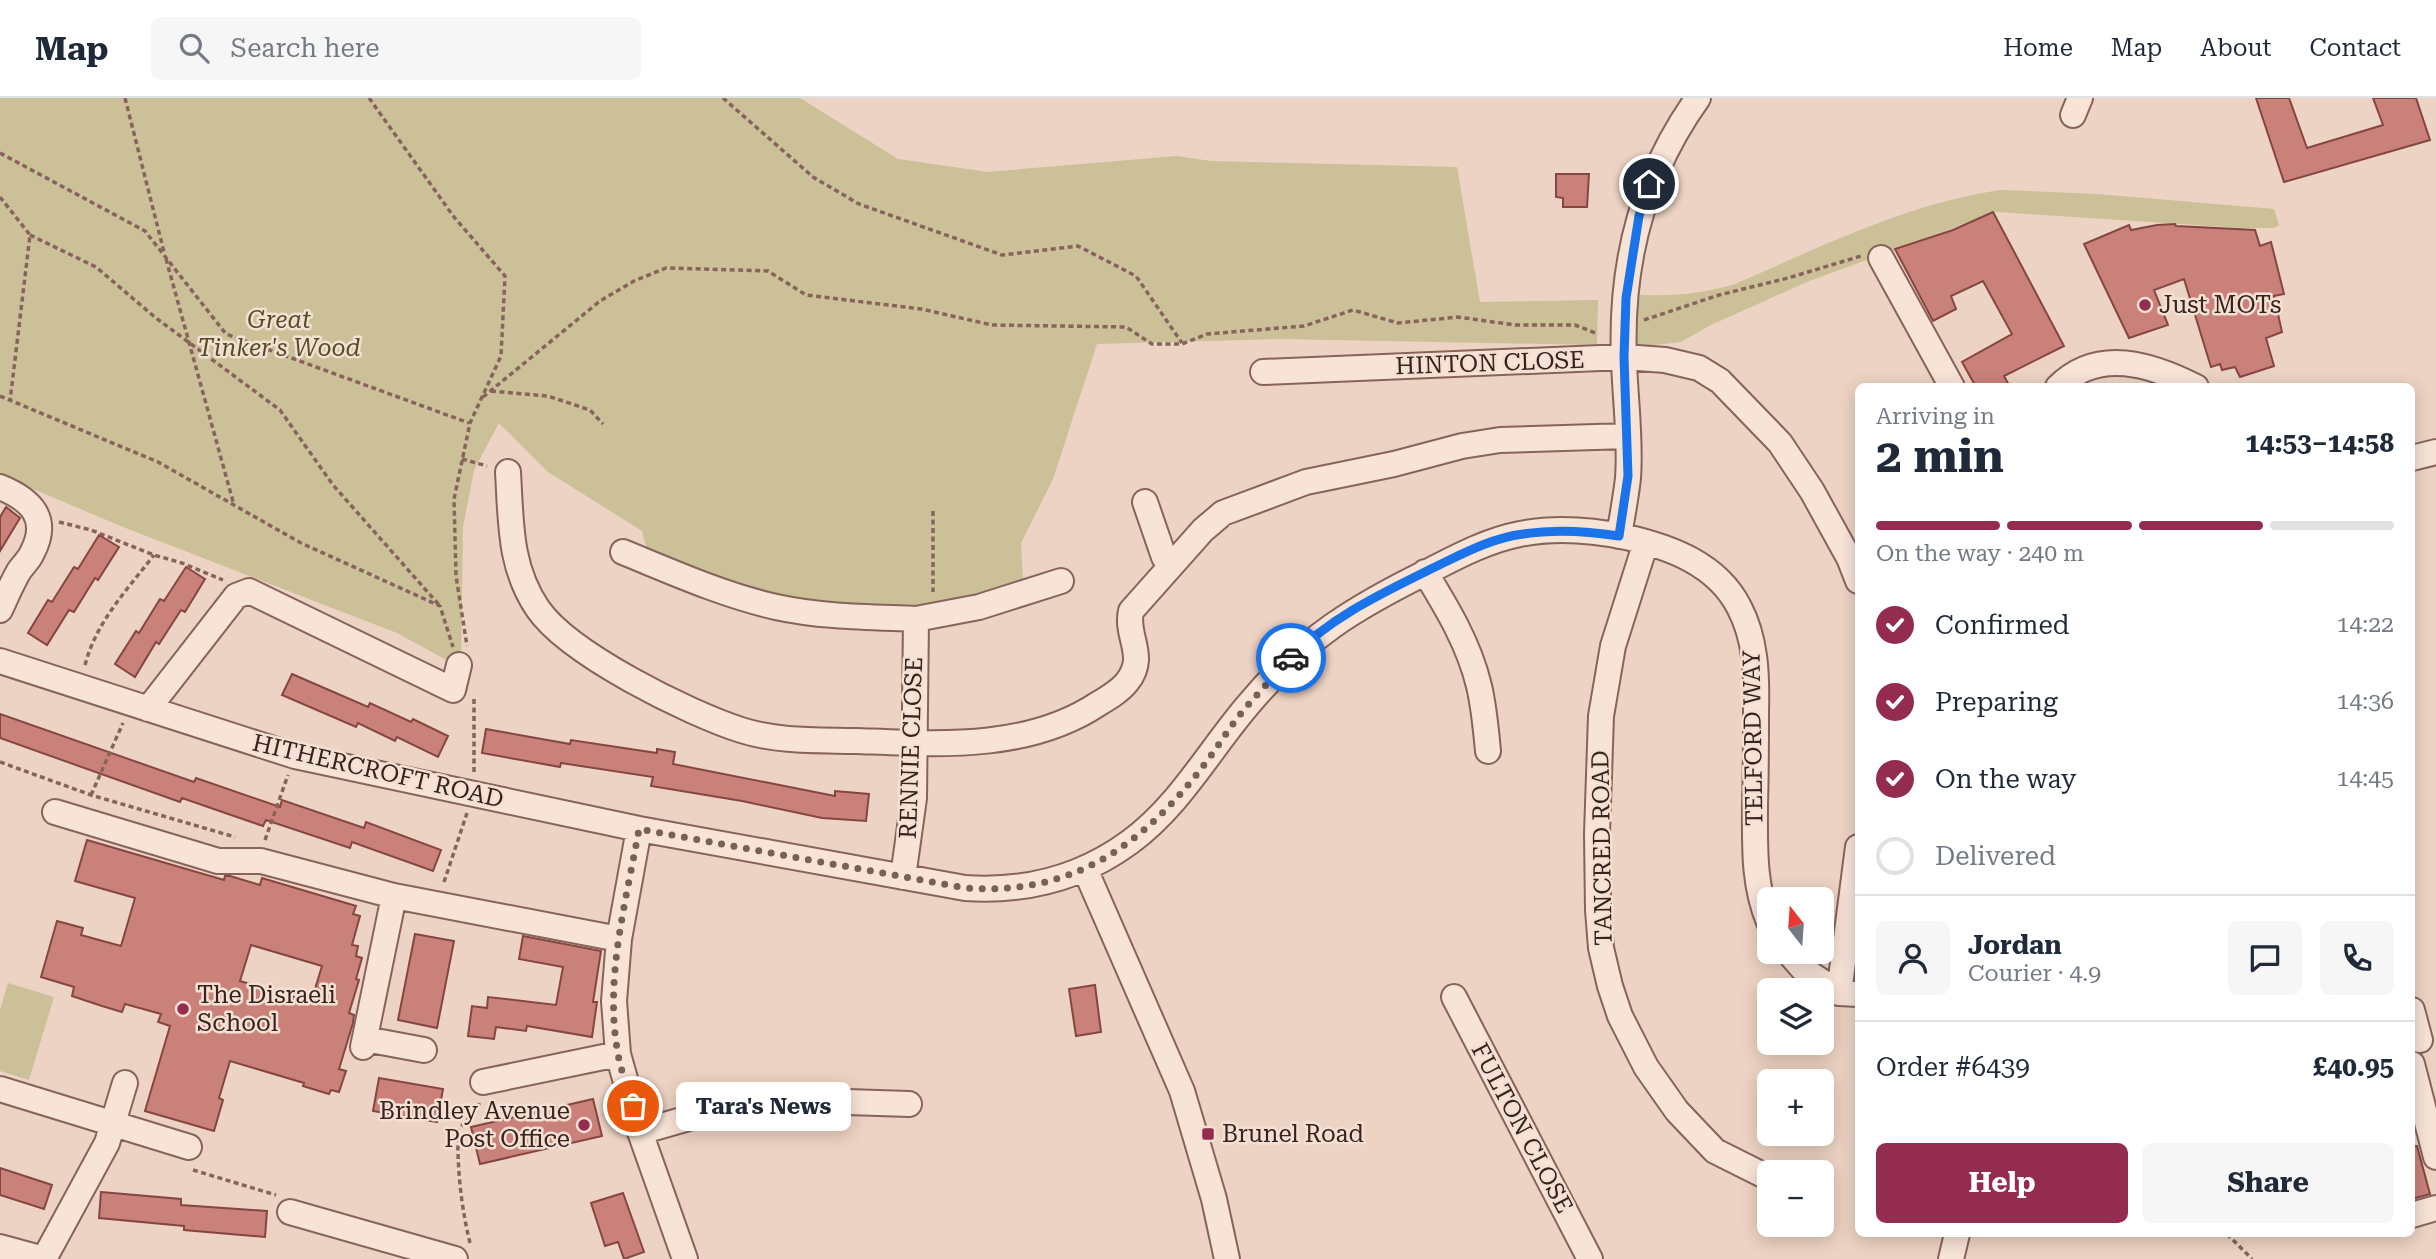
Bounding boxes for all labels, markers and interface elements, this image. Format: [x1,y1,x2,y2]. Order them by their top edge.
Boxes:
search box [151,17,641,80]
text: Map [35,29,109,68]
icon: search [175,29,213,67]
text: Search here [231,33,380,63]
text: Home [2003,34,2073,62]
text: Map [2111,34,2162,62]
text: About [2200,34,2271,62]
text: Contact [2309,34,2401,62]
pin [1619,154,1679,214]
icon: home [1630,165,1668,203]
place label: Just MOTs [2159,291,2281,319]
marker: Just MOTs [2137,297,2153,313]
park label: Great Tinker's Wood [198,306,360,362]
street label: HINTON CLOSE [1395,346,1585,380]
text: Arriving in [1876,403,1995,430]
text: 14:53–14:58 [2245,428,2394,458]
text: 2 min [1876,429,2004,483]
text: On the way · 240 m [1876,540,2084,567]
icon: check [1876,606,1914,644]
text: Confirmed [1935,610,2070,640]
text: 14:22 [2337,611,2394,638]
courier [1256,623,1326,693]
icon: car [1272,639,1310,677]
street label: TELFORD WAY [1737,649,1769,826]
street label: RENNIE CLOSE [894,656,928,840]
icon: check [1876,683,1914,721]
text: Preparing [1935,687,2058,717]
text: 14:36 [2337,688,2394,715]
street label: HITHERCROFT ROAD [250,728,506,814]
street label: TANCRED ROAD [1586,750,1618,946]
icon: check [1876,760,1914,798]
text: On the way [1935,764,2076,794]
text: 14:45 [2337,765,2394,792]
text: Delivered [1935,841,2056,871]
north arrow [1757,887,1834,964]
map controls [1757,887,1834,1237]
button: person [1876,921,1950,995]
button: chat [2228,921,2302,995]
button: phone [2320,921,2394,995]
text: Jordan [1968,930,2062,960]
text: Courier · 4.9 [1968,960,2101,987]
button: layers [1757,978,1834,1055]
place label: The Disraeli School [197,981,336,1037]
marker: The Disraeli School [175,1001,191,1017]
street label: FULTON CLOSE [1465,1038,1579,1218]
text: Order #6439 [1876,1052,2030,1082]
text: £40.95 [2313,1052,2394,1082]
button: + [1757,1069,1834,1146]
pin [603,1076,663,1136]
callout: Tara's News [675,1082,850,1130]
icon: bag [614,1087,652,1125]
text: Tara's News [696,1093,831,1120]
place label: Brindley Avenue Post Office [379,1097,570,1153]
marker: Brindley Avenue Post Office [576,1117,592,1133]
place label: Brunel Road [1222,1120,1364,1148]
marker: Brunel Road [1200,1126,1216,1142]
button: Help [1876,1143,2128,1223]
button: Share [2142,1143,2394,1223]
button: − [1757,1160,1834,1237]

